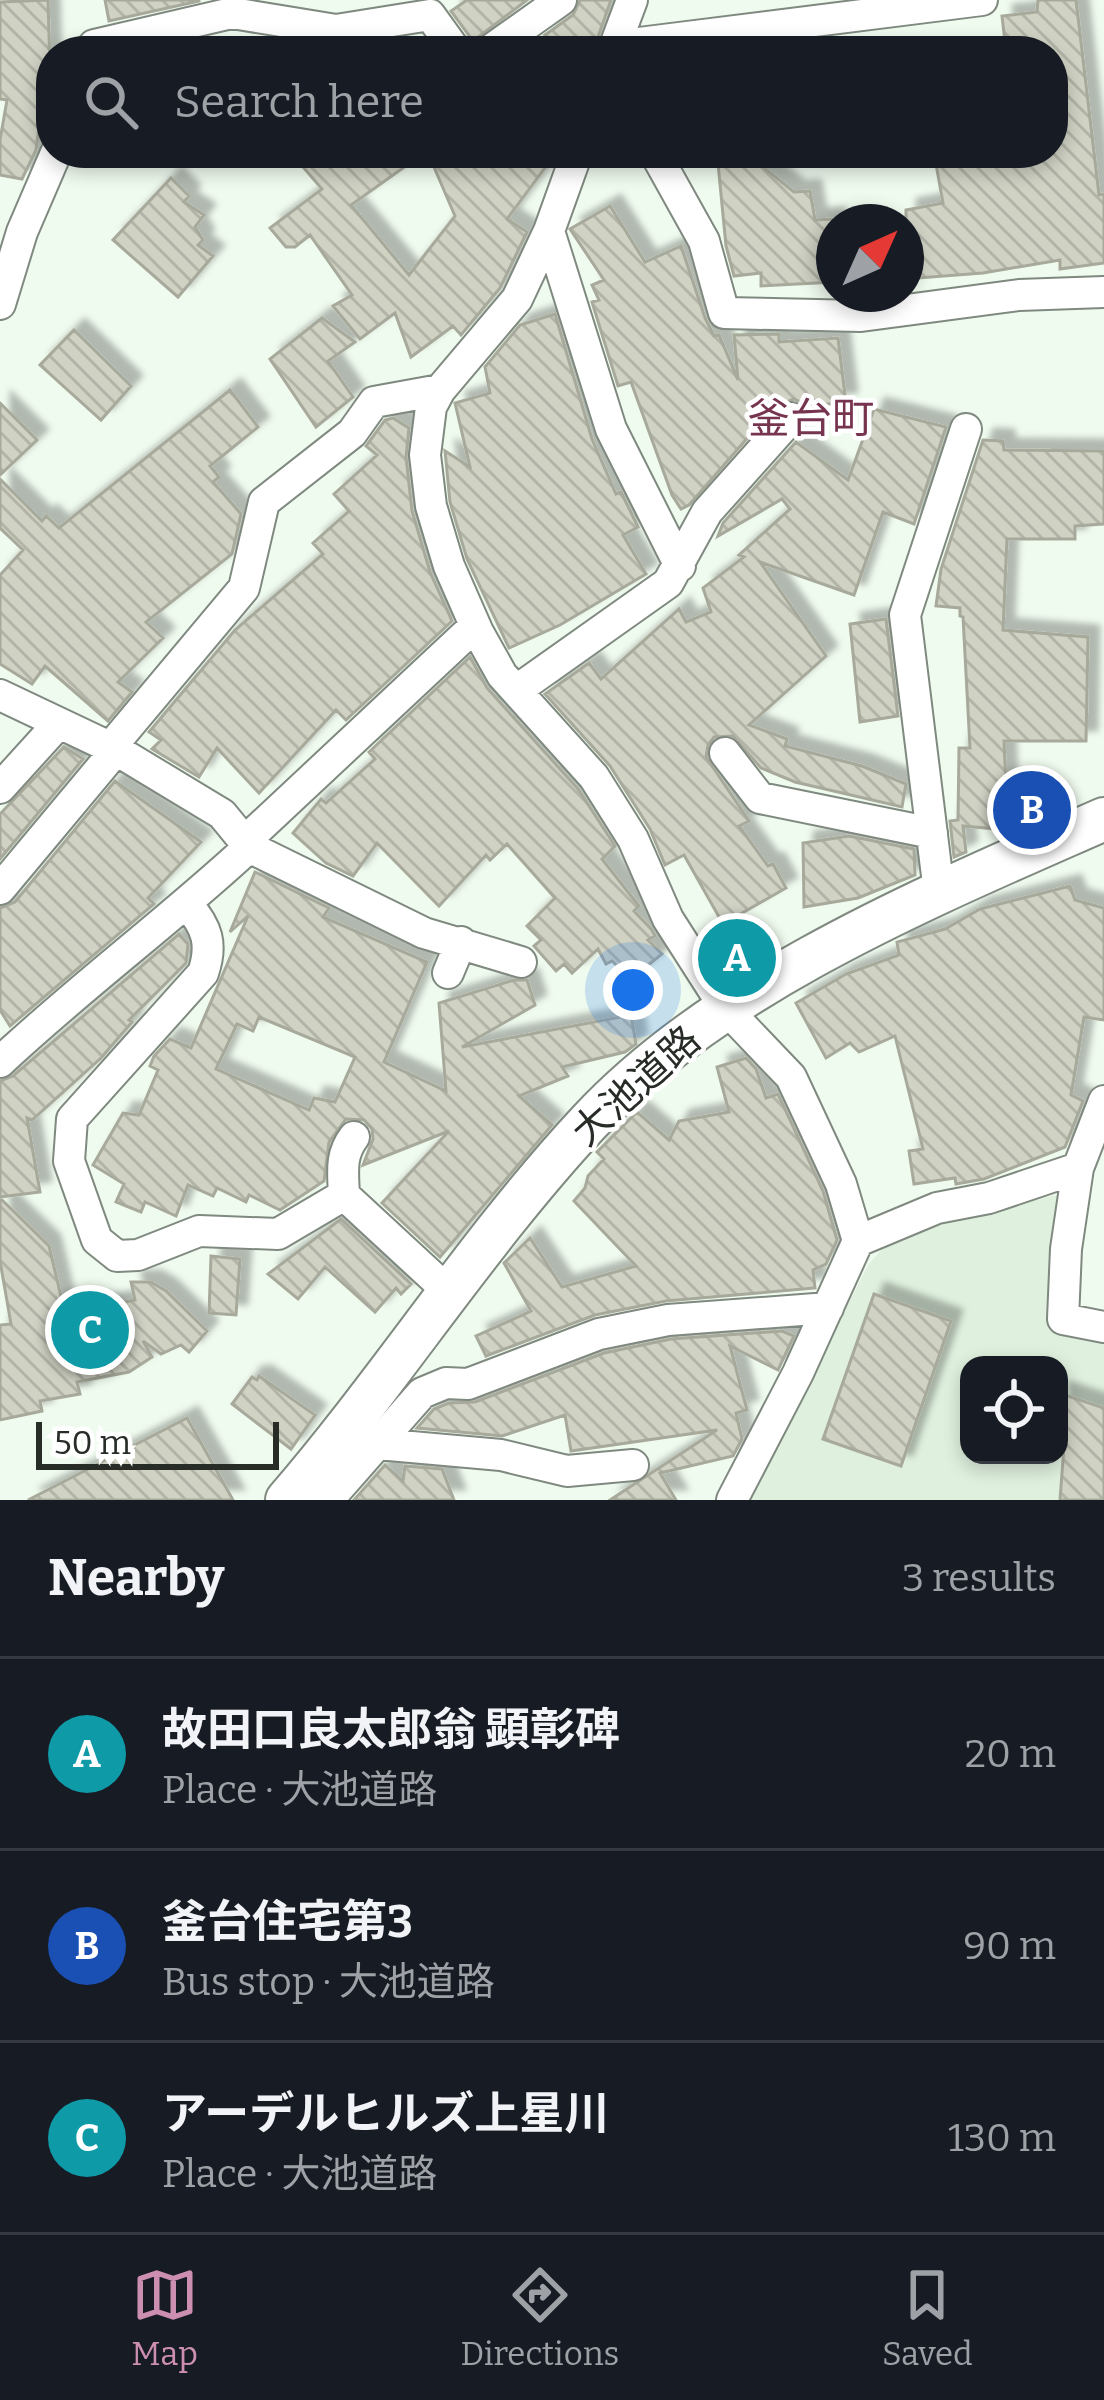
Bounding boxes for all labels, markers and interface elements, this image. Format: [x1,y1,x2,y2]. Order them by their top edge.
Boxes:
search box [36,36,1068,168]
icon: search [78,69,144,135]
text: Search here [174,75,424,129]
north arrow [816,204,924,312]
district label: 釜台町 [748,394,874,444]
pin: B [993,765,1071,855]
pin: A [698,913,776,1003]
your location [603,960,663,1020]
street label: 大池道路 [563,1017,709,1155]
pin: C [51,1285,129,1375]
map controls [960,1356,1068,1464]
button: locate [960,1356,1068,1464]
scale bar [36,1416,279,1469]
text: 50 m [54,1423,131,1463]
text: Nearby [48,1547,224,1609]
text: 3 results [902,1555,1056,1601]
text: 故田口良太郎翁 顕彰碑 [162,1703,620,1757]
text: A [73,1731,101,1777]
text: 20 m [965,1731,1056,1777]
text: Place · 大池道路 [162,1767,437,1813]
text: 釜台住宅第3 [162,1895,413,1949]
text: B [74,1923,100,1969]
text: 90 m [963,1923,1056,1969]
text: Bus stop · 大池道路 [162,1959,495,2005]
text: アーデルヒルズ上星川 [162,2087,609,2141]
text: C [75,2115,99,2161]
text: 130 m [948,2115,1056,2161]
text: Place · 大池道路 [162,2151,437,2197]
tab: Map [131,2262,198,2374]
tab: Directions [461,2262,619,2374]
tab: Saved [882,2262,973,2374]

